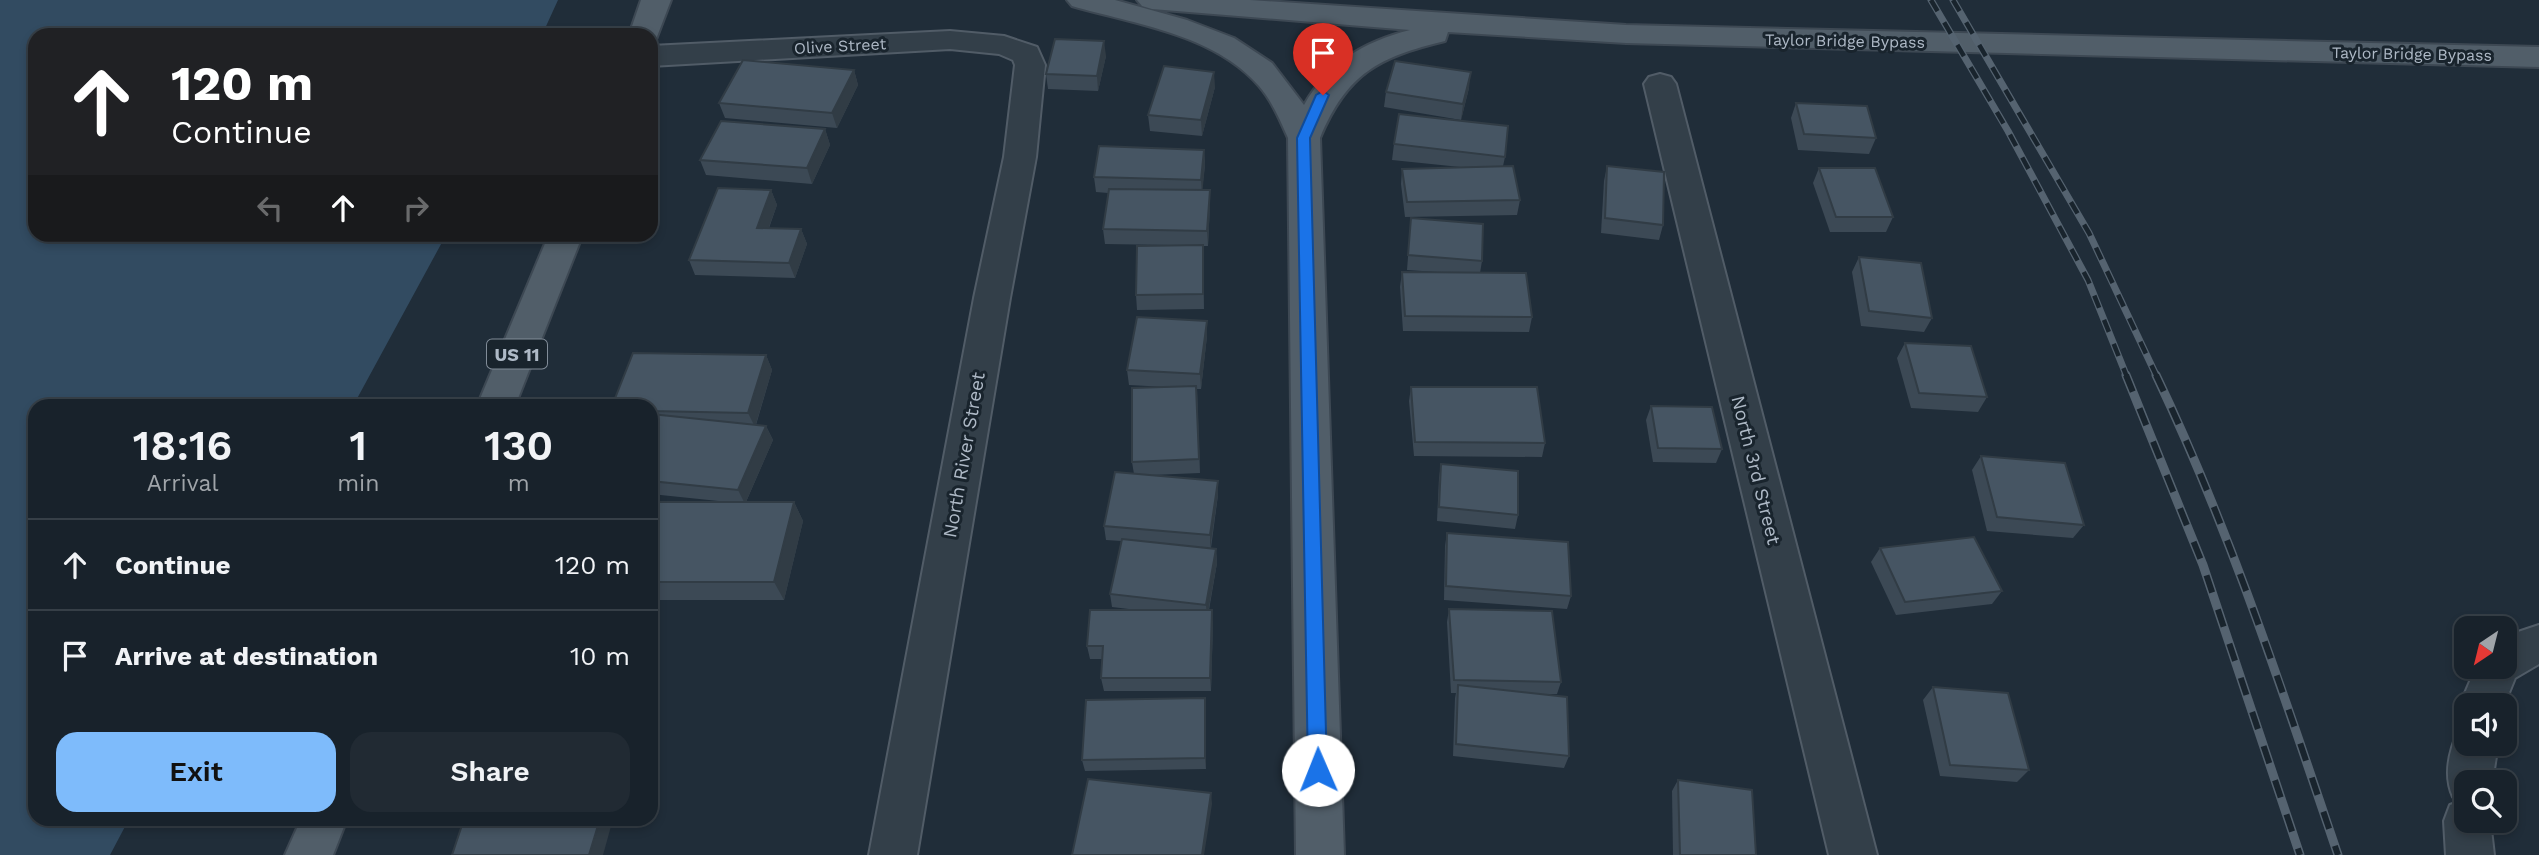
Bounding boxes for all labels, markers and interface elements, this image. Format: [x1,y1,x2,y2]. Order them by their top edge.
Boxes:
pin [1293,23,1353,95]
street label: Taylor Bridge Bypass [1765,30,1925,52]
street label: Olive Street [793,34,887,58]
icon: arrive [1304,34,1342,72]
street label: Taylor Bridge Bypass [2332,43,2492,65]
text: 120 m [171,54,313,112]
icon: ahead [56,56,147,147]
text: Continue [171,113,312,151]
icon: left [251,189,289,227]
icon: ahead [324,189,362,227]
icon: right [397,189,435,227]
road number: US 11 [487,340,547,368]
street label: North River Street [938,370,990,540]
street label: North 3rd Street [1726,393,1786,547]
text: 18:16 [133,421,232,470]
text: 1 [350,421,367,470]
text: 130 [484,421,553,470]
text: Arrival [147,470,218,497]
text: min [337,470,379,497]
text: m [508,470,530,497]
icon: ahead [56,546,94,584]
text: Continue [115,550,231,580]
text: 120 m [555,550,630,580]
north arrow [2454,616,2516,679]
map controls [2454,616,2517,833]
icon: arrive [56,637,94,675]
text: Arrive at destination [115,641,378,671]
text: 10 m [570,641,630,671]
button: sound [2454,693,2517,756]
button: Exit [56,732,336,812]
button: Share [350,732,630,812]
position arrow [1281,733,1355,807]
button: search [2454,770,2517,833]

